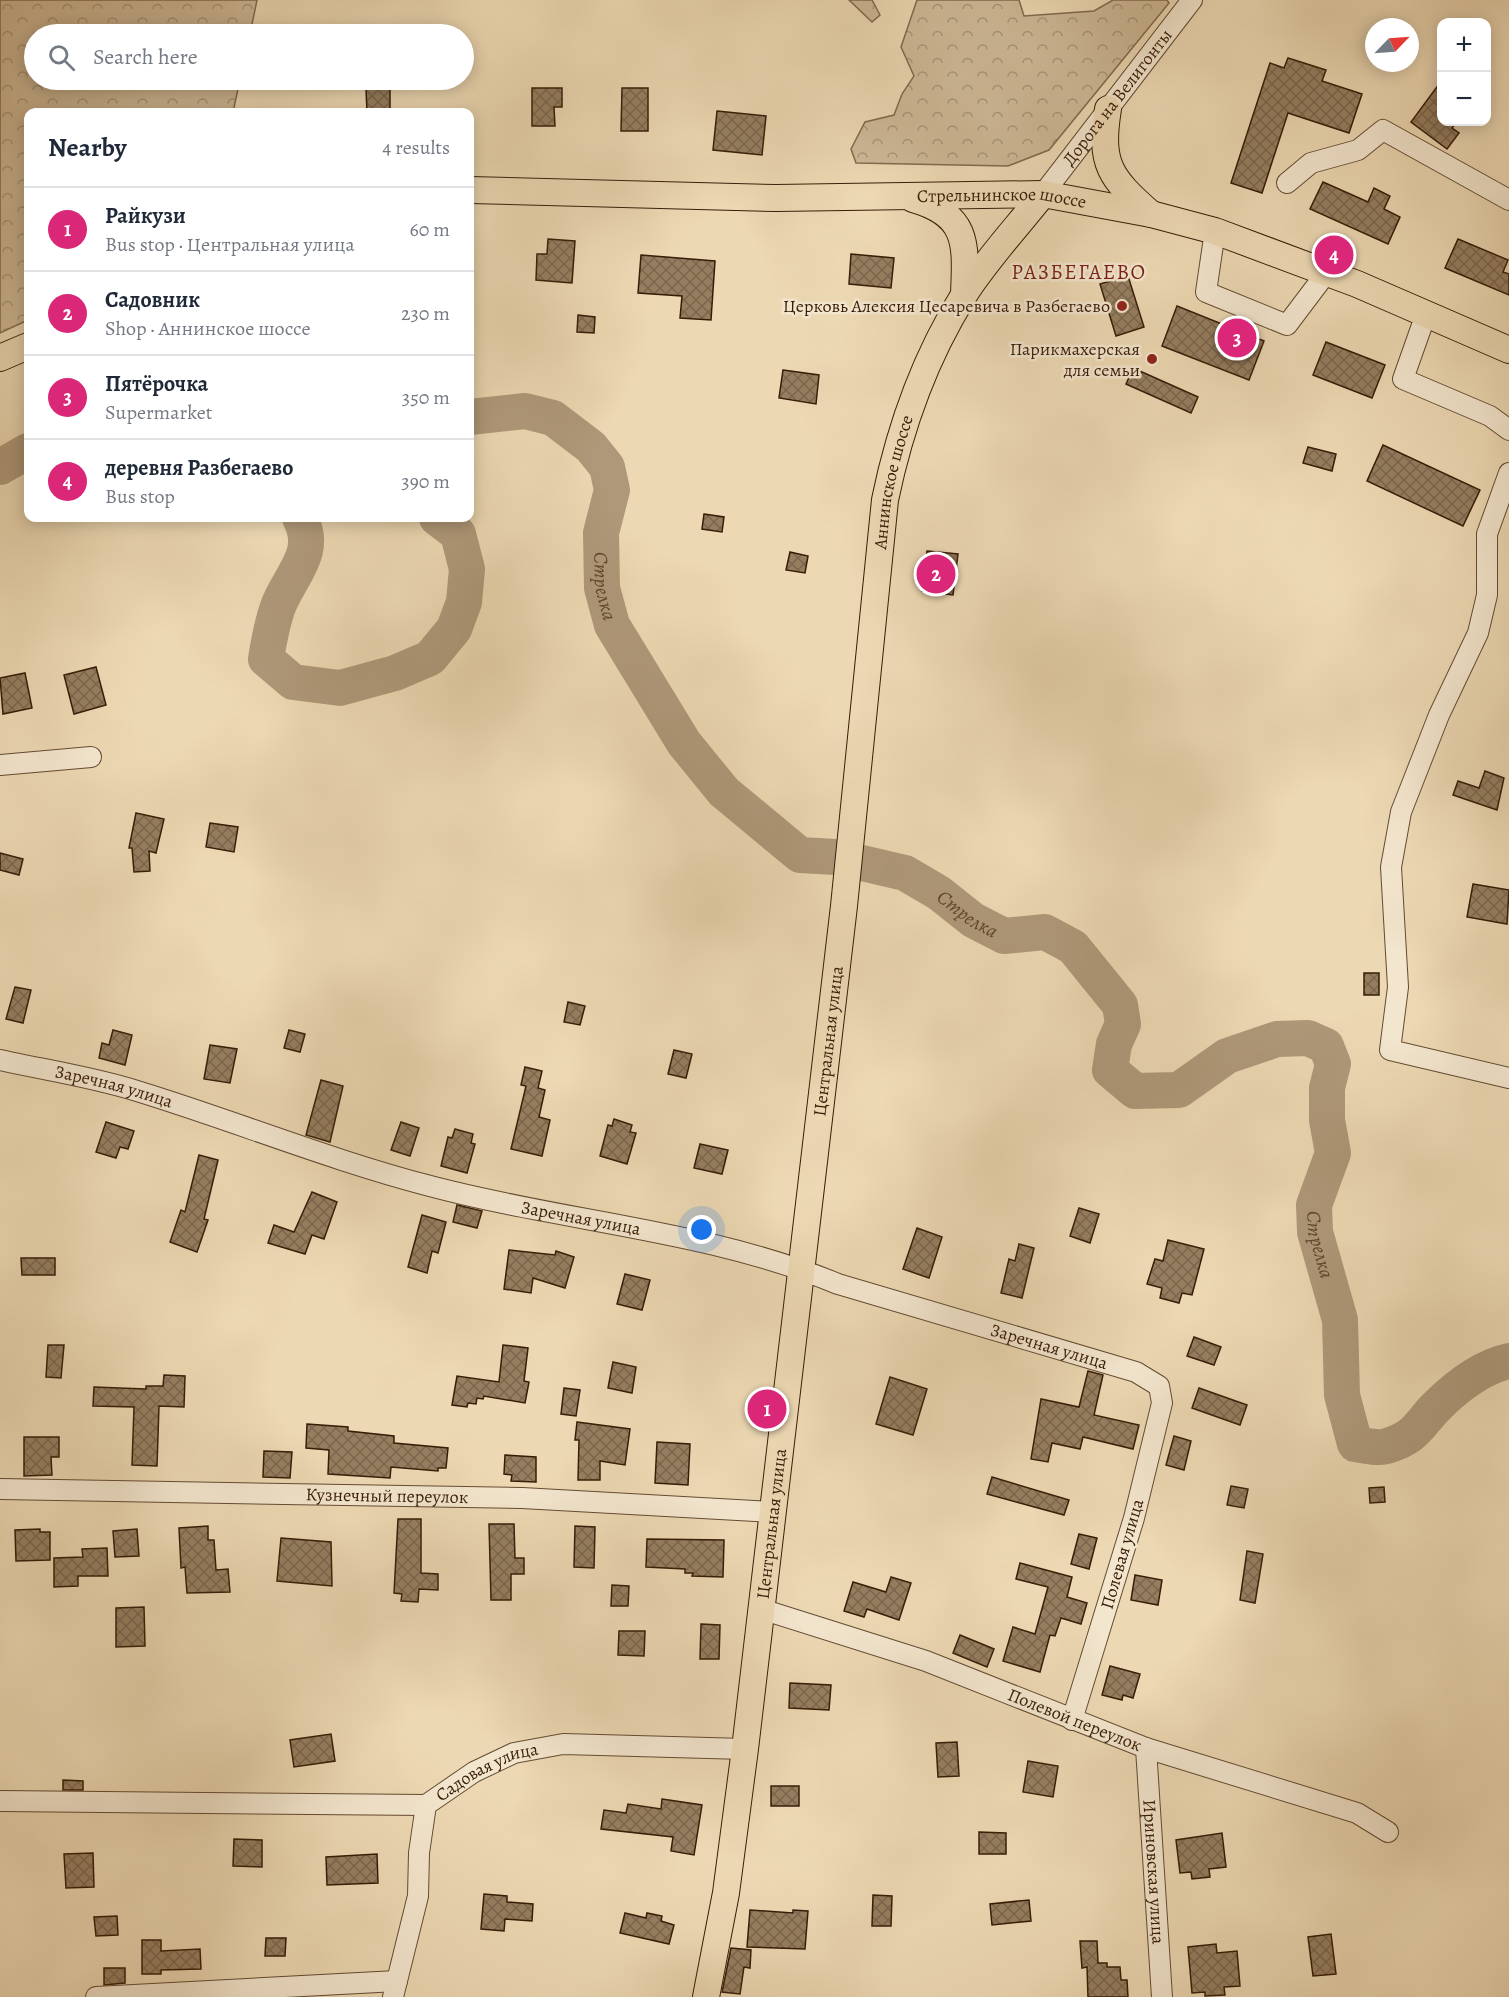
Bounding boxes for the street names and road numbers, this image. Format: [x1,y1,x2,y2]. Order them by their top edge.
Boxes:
street label: Дорога на Велигонты [1057,24,1178,171]
street label: Стрельнинское шоссе [917,182,1088,214]
street label: Аннинское шоссе [868,412,919,551]
street label: Центральная улица [807,964,849,1118]
street label: Заречная улица [53,1059,177,1114]
street label: Заречная улица [519,1195,644,1241]
street label: Заречная улица [988,1318,1111,1375]
street label: Центральная улица [751,1447,792,1600]
street label: Кузнечный переулок [305,1482,468,1509]
street label: Полевая улица [1095,1495,1149,1612]
street label: Полевой переулок [1004,1683,1145,1757]
street label: Садовая улица [431,1737,541,1807]
street label: Ириновская улица [1137,1799,1171,1946]

